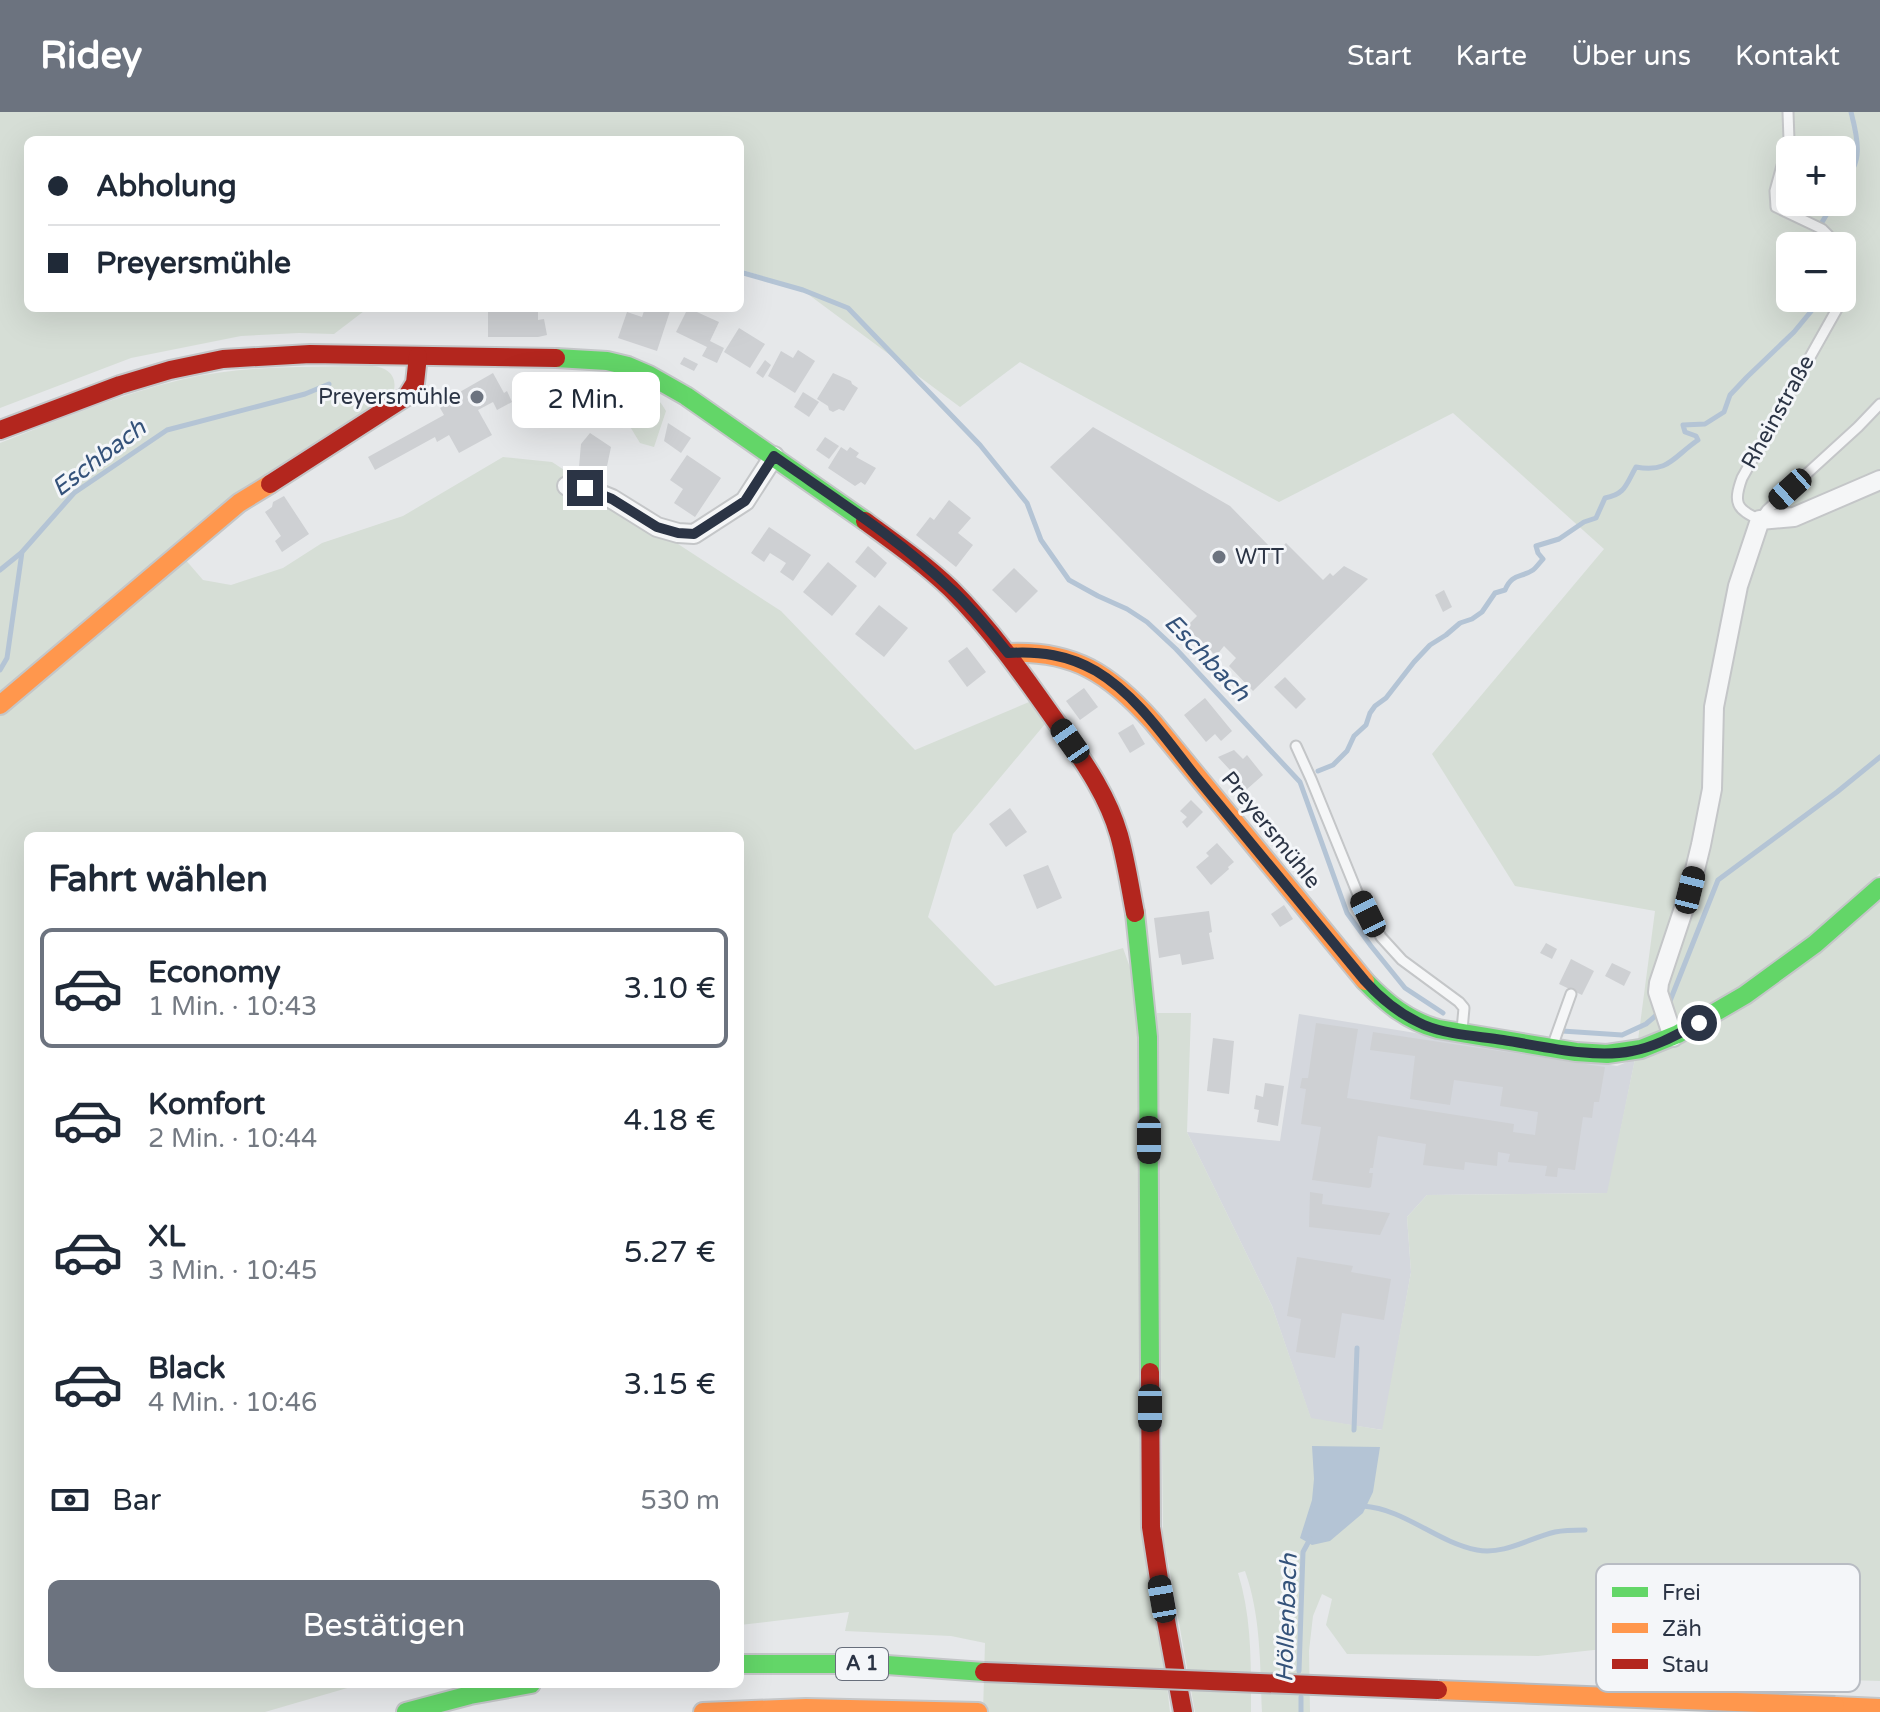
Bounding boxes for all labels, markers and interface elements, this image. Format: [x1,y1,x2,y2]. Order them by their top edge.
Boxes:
text: Ridey [40,33,142,79]
text: Start [1347,39,1412,73]
text: Karte [1456,39,1527,73]
text: Über uns [1571,39,1691,73]
text: Kontakt [1735,39,1840,73]
map controls [1776,136,1856,312]
button: + [1776,136,1856,216]
text: Abholung [96,168,237,205]
button: − [1776,232,1856,312]
text: Preyersmühle [96,245,291,282]
street label: Rheinstraße [1736,351,1820,473]
callout: 2 Min. [511,372,659,428]
place label: Preyersmühle [318,384,461,410]
text: 2 Min. [547,384,625,415]
marker: Preyersmühle [468,388,486,406]
water label: Eschbach [46,412,153,503]
car [1764,464,1816,514]
route end [567,470,603,506]
place label: WTT [1235,544,1285,570]
marker: WTT [1210,548,1228,566]
water label: Eschbach [1158,608,1257,709]
car [1046,714,1094,768]
street label: Preyersmühle [1216,766,1326,894]
text: Fahrt wählen [48,858,268,901]
car [1673,864,1707,916]
car [1347,887,1389,941]
icon: car [52,952,124,1024]
text: Economy [148,954,281,991]
text: 3.10 € [623,970,716,1007]
text: 1 Min. · 10:43 [148,991,317,1022]
route start [1681,1005,1717,1041]
icon: car [52,1084,124,1156]
text: Komfort [148,1086,265,1123]
text: 4.18 € [623,1102,716,1139]
car [1137,1116,1161,1164]
text: 2 Min. · 10:44 [148,1123,317,1154]
icon: car [52,1216,124,1288]
text: XL [148,1218,185,1255]
text: 5.27 € [624,1234,716,1271]
text: 3 Min. · 10:45 [148,1255,317,1286]
icon: car [52,1348,124,1420]
text: Black [148,1350,225,1387]
text: 3.15 € [623,1366,716,1403]
car [1138,1384,1162,1432]
text: 4 Min. · 10:46 [148,1387,317,1418]
icon: cash [48,1478,92,1522]
text: Bar [112,1482,161,1519]
text: 530 m [640,1485,720,1516]
water label: Höllenbach [1270,1552,1304,1683]
legend [1596,1564,1860,1692]
car [1146,1573,1178,1625]
button: Bestätigen [48,1580,720,1672]
text: Frei [1662,1580,1701,1606]
text: Zäh [1662,1616,1702,1642]
road number: A 1 [836,1648,888,1680]
text: Stau [1662,1652,1709,1678]

